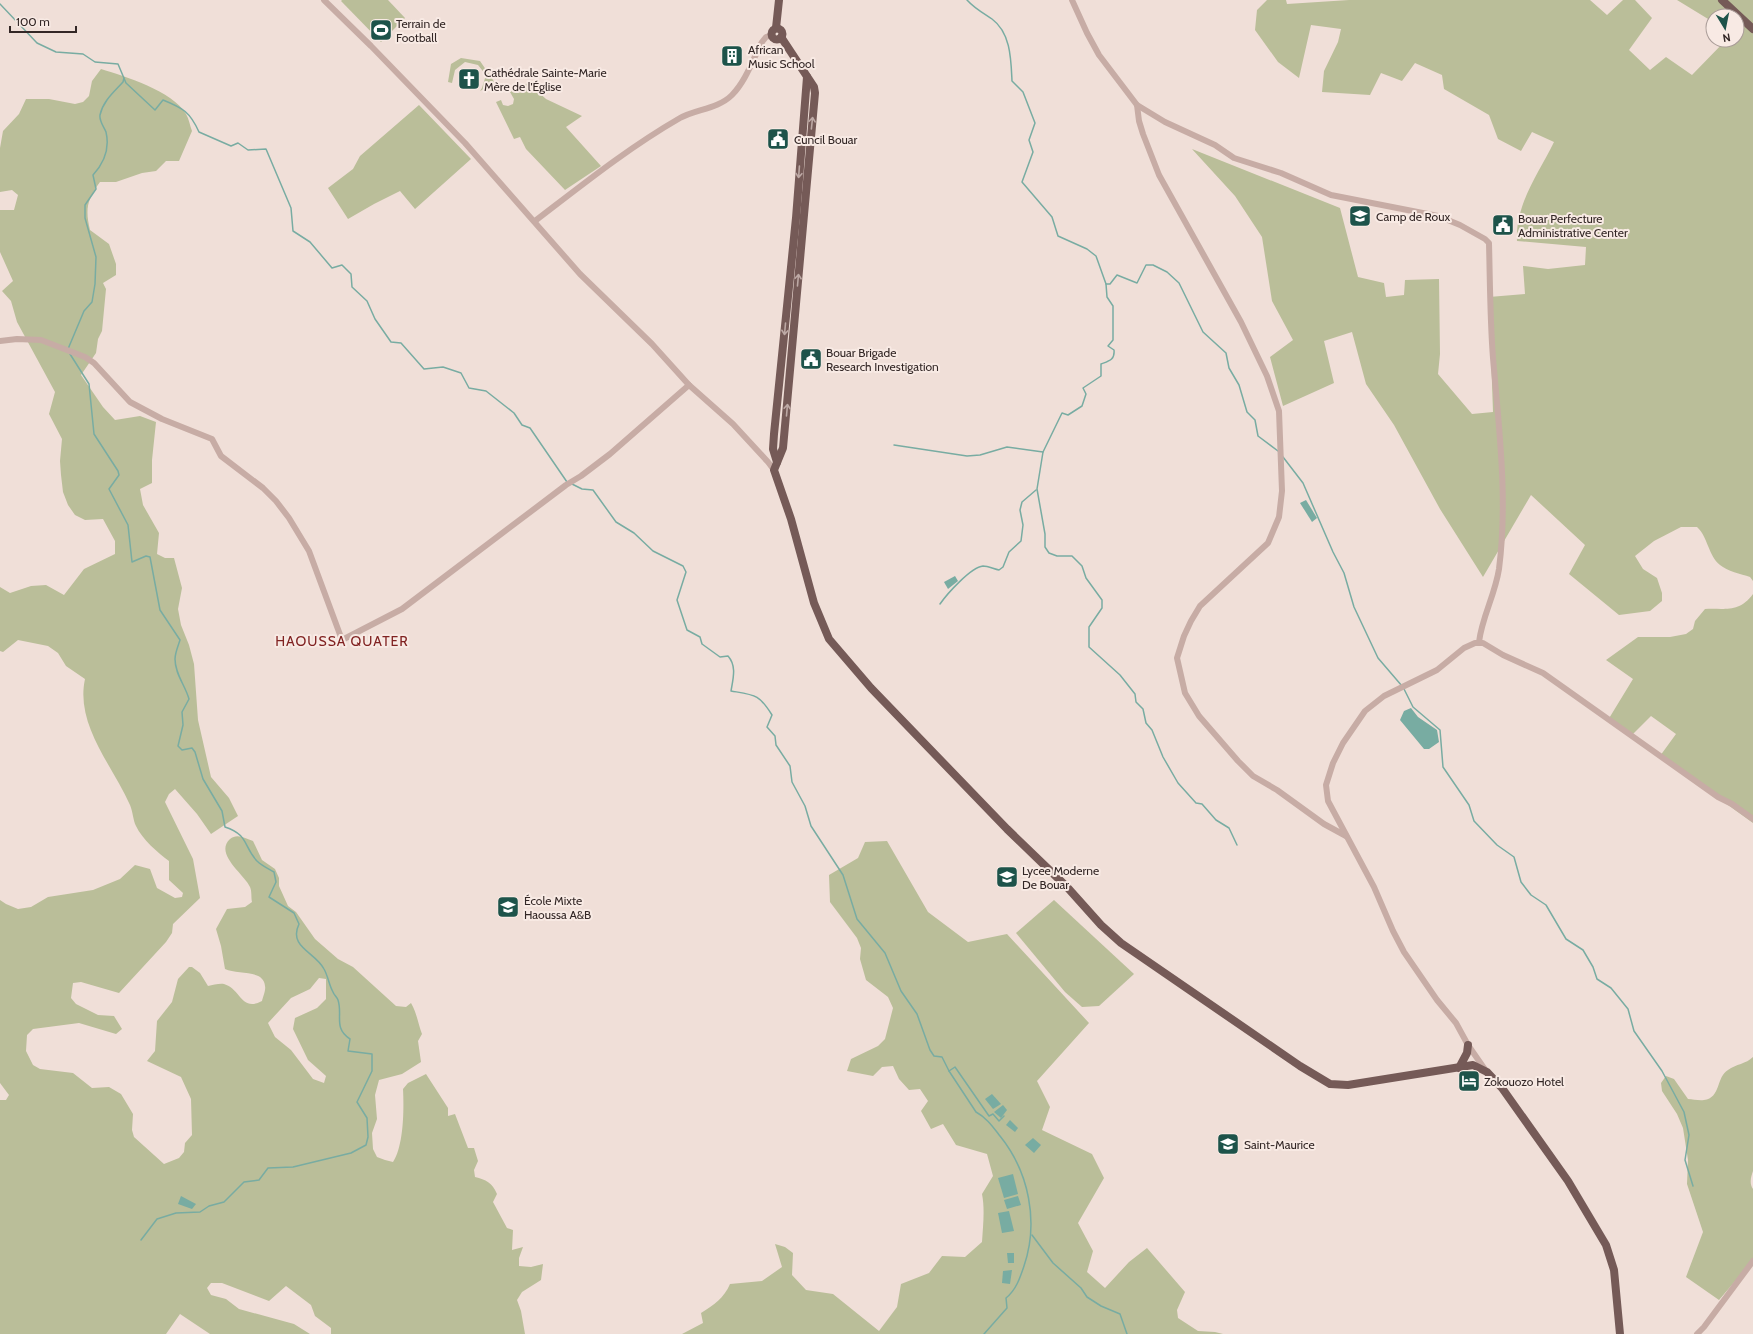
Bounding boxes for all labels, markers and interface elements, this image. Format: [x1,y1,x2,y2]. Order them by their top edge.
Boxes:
scale bar [10,8,76,34]
north arrow [1705,8,1745,48]
text: 100 m [16,14,50,29]
place label: Terrain de Football [396,16,446,45]
sports icon: Terrain de Football [368,17,394,43]
text: N [1722,30,1732,45]
place label: African Music School [748,42,815,71]
building icon: African Music School [719,43,745,69]
place label: Cathédrale Sainte-Marie Mère de l'Église [484,65,607,94]
church icon: Cathédrale Sainte-Marie Mère de l'Église [456,66,482,92]
one-way arrow [809,117,816,130]
public building icon: Cuncil Bouar [765,126,791,152]
place label: Cuncil Bouar [794,132,858,147]
one-way arrow [796,165,803,178]
school or university icon: Camp de Roux [1347,203,1373,229]
place label: Camp de Roux [1376,209,1450,224]
place label: Bouar Perfecture Administrative Center [1518,211,1628,240]
public building icon: Bouar Perfecture Administrative Center [1490,212,1516,238]
one-way arrow [795,274,802,287]
one-way arrow [781,322,788,335]
place label: Bouar Brigade Research Investigation [826,345,939,374]
public building icon: Bouar Brigade Research Investigation [798,346,824,372]
one-way arrow [783,404,791,417]
district label: HAOUSSA QUATER [275,632,409,650]
place label: Lycee Moderne De Bouar [1022,863,1099,892]
school or university icon: Lycee Moderne De Bouar [994,864,1020,890]
place label: École Mixte Haoussa A&B [524,893,591,922]
school or university icon: École Mixte Haoussa A&B [495,894,521,920]
hotel icon: Zokouozo Hotel [1456,1068,1482,1094]
place label: Zokouozo Hotel [1484,1074,1564,1089]
school or university icon: Saint-Maurice [1215,1131,1241,1157]
place label: Saint-Maurice [1244,1137,1315,1152]

